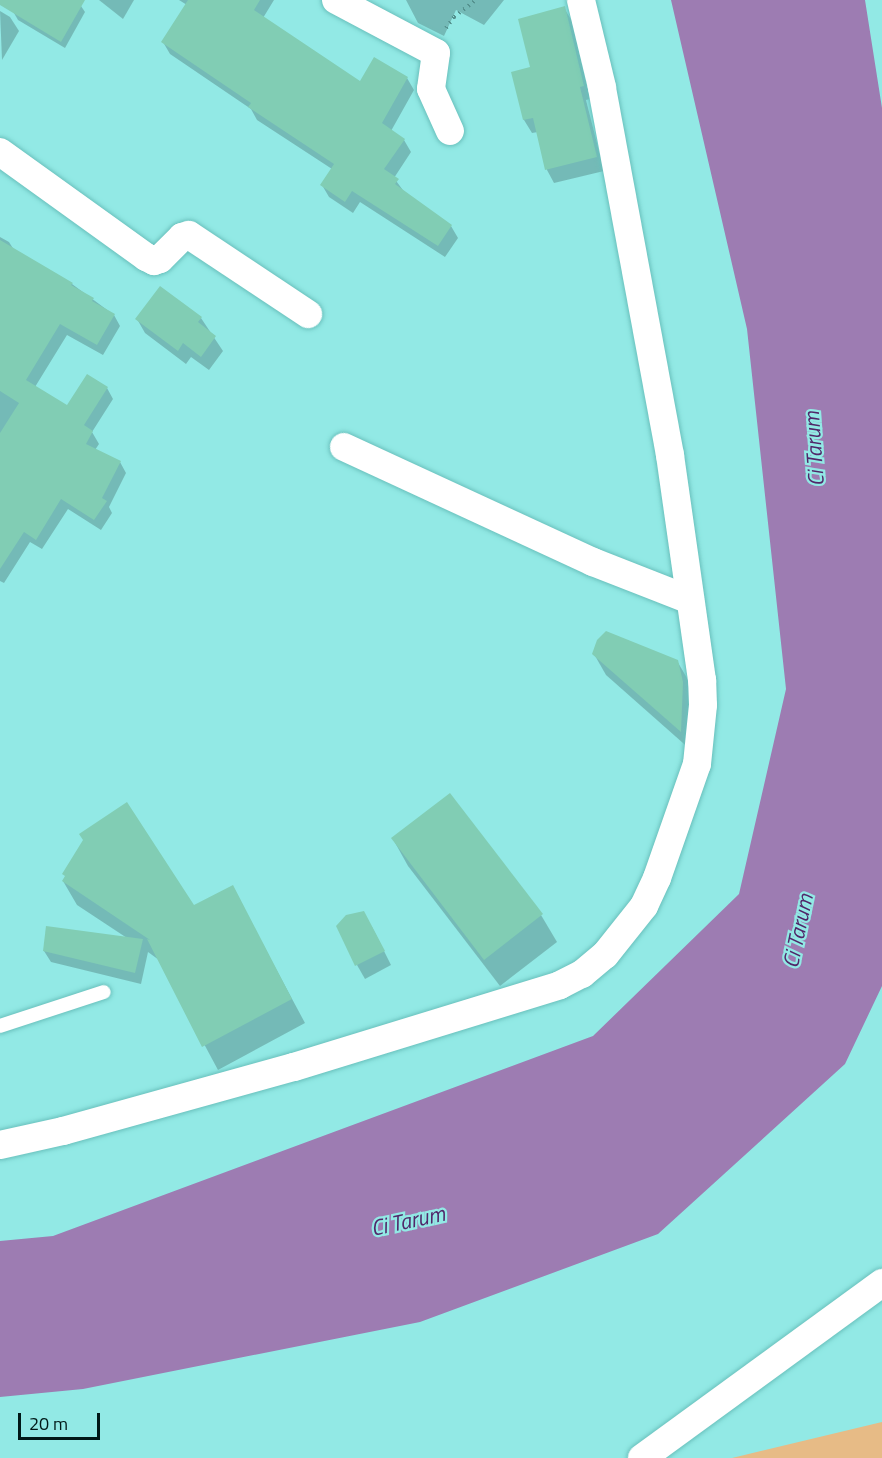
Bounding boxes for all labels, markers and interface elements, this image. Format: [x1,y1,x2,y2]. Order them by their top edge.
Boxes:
water label: Ci Tarum [798,411,830,487]
water label: Ci Tarum [777,892,819,970]
water label: Ci Tarum [369,1200,447,1242]
scale bar [21,1401,104,1439]
text: 20 m [29,1410,68,1437]

